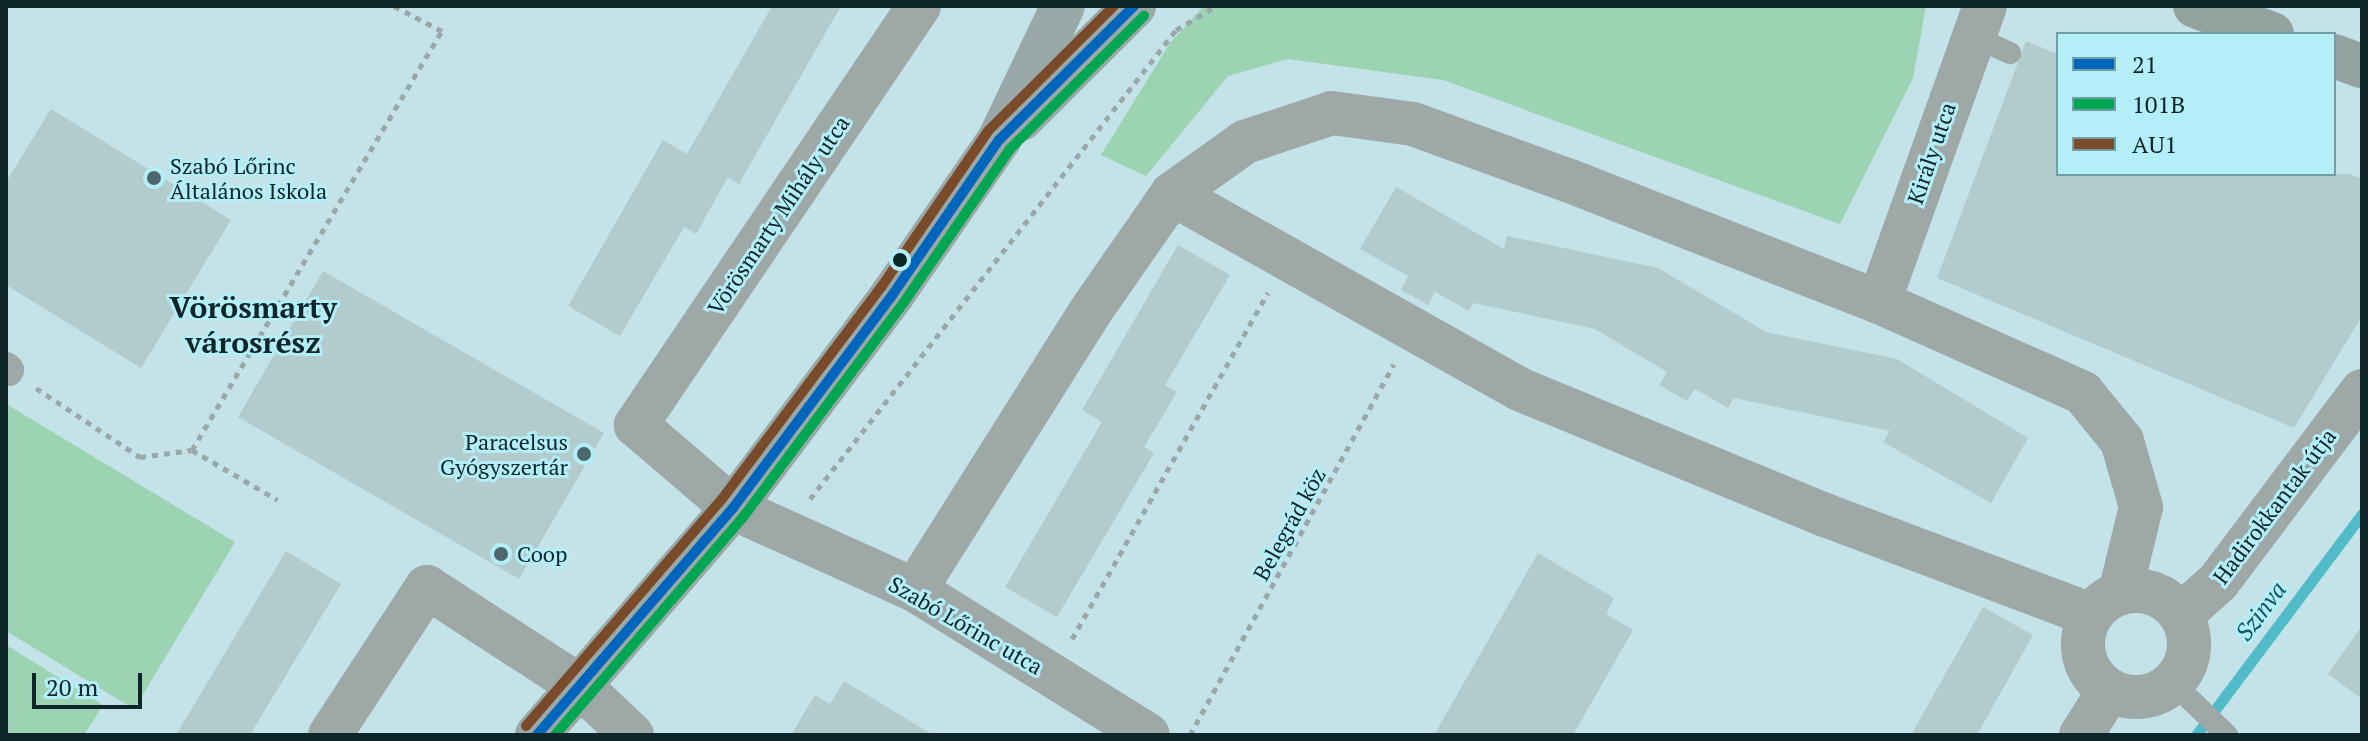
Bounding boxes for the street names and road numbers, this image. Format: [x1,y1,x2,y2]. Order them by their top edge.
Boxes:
street label: Király utca [1901,99,1961,207]
street label: Vörösmarty Mihály utca [702,111,854,319]
street label: Hadirokkantak útja [2207,423,2341,589]
street label: Belegrád köz [1247,463,1331,585]
street label: Szabó Lőrinc utca [884,570,1048,680]

